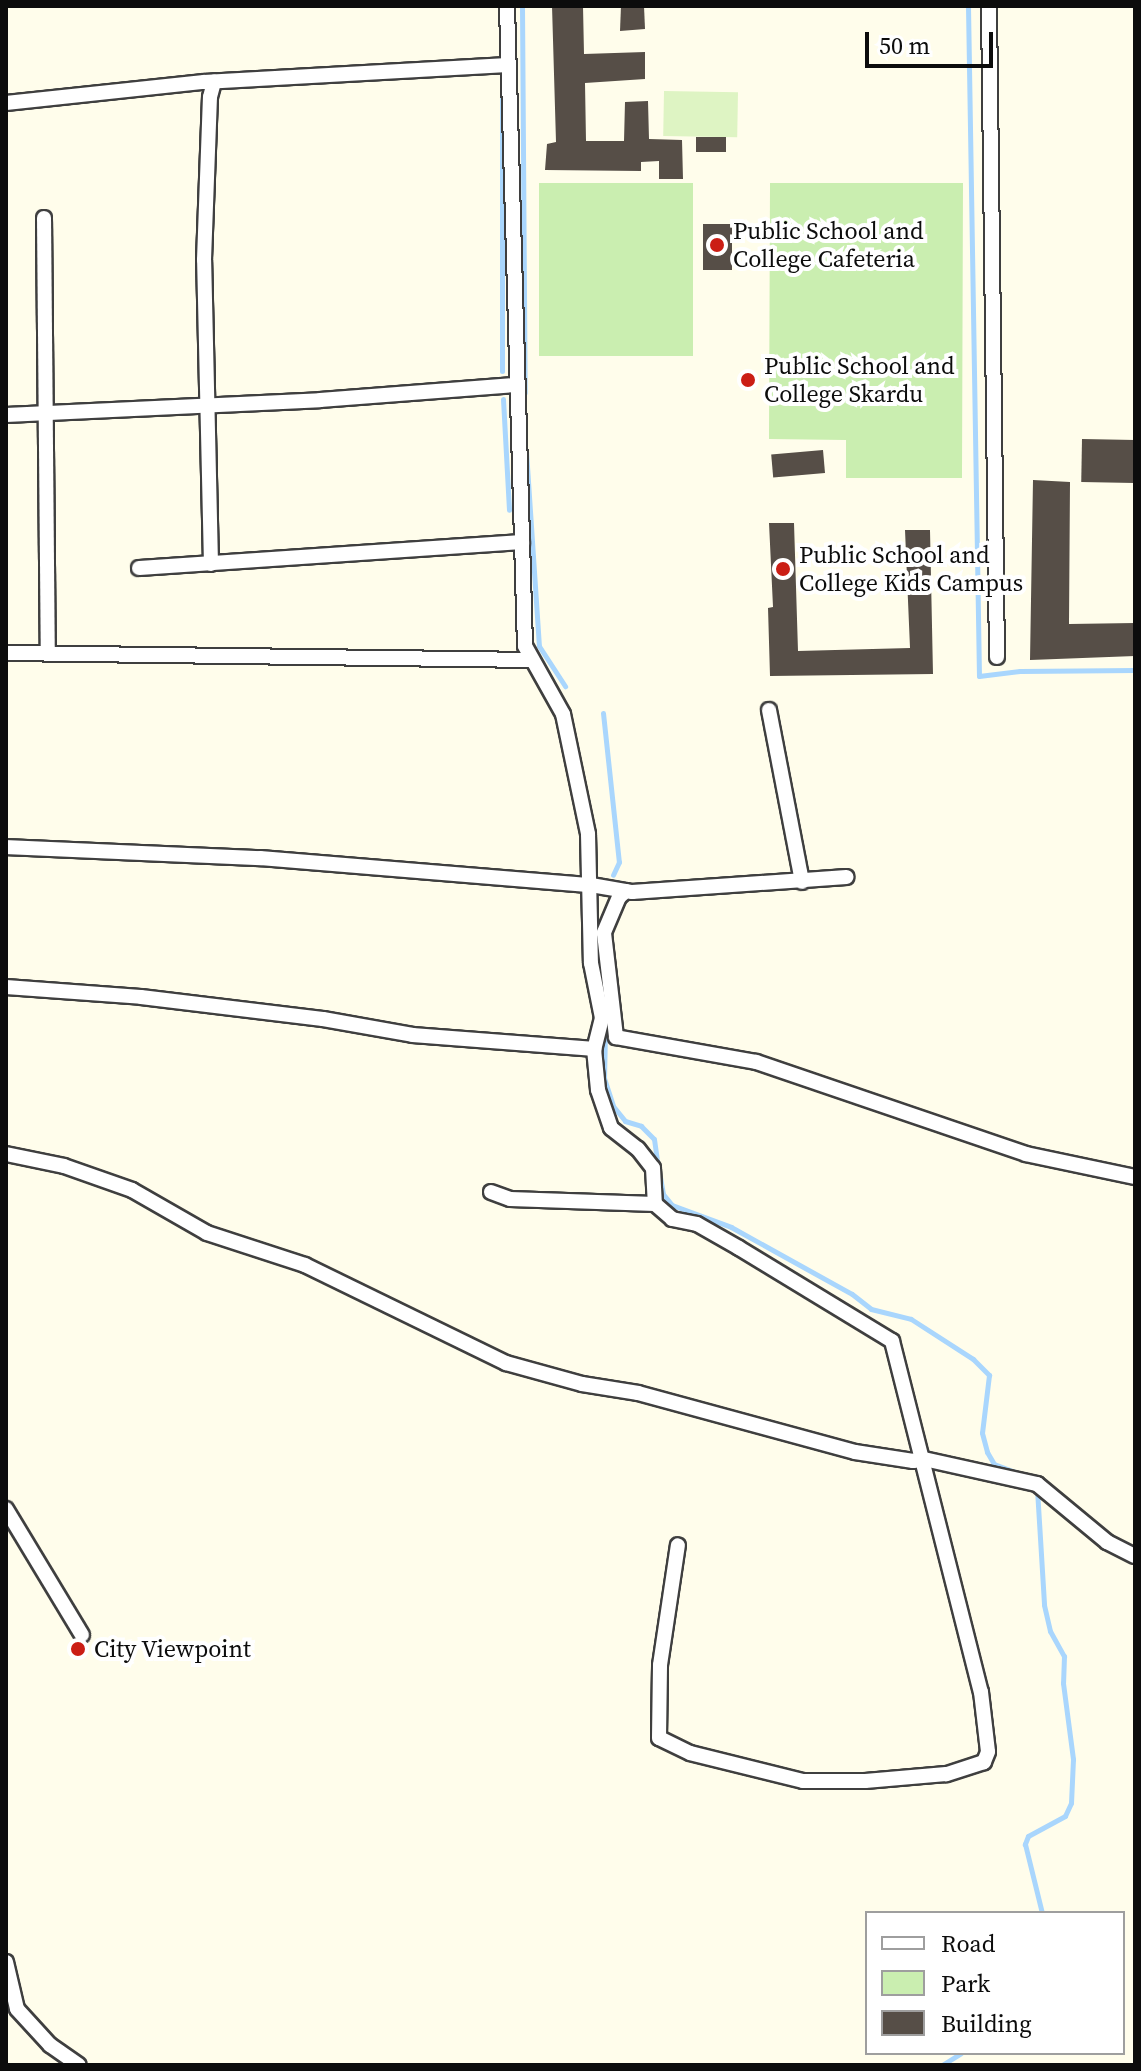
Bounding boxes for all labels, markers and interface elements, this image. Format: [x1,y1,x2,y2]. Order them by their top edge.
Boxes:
scale bar [869,16,997,66]
text: 50 m [879,29,930,62]
place label: Public School and College Cafeteria [733,217,924,273]
marker: Public School and College Cafeteria [708,236,726,254]
place label: Public School and College Skardu [764,352,955,408]
marker: Public School and College Skardu [739,371,757,389]
place label: Public School and College Kids Campus [799,541,1023,597]
marker: Public School and College Kids Campus [774,560,792,578]
place label: City Viewpoint [94,1635,251,1663]
marker: City Viewpoint [69,1640,87,1658]
legend [865,1911,1125,2055]
text: Road [941,1927,995,1960]
text: Park [941,1967,990,2000]
text: Building [941,2007,1032,2040]

